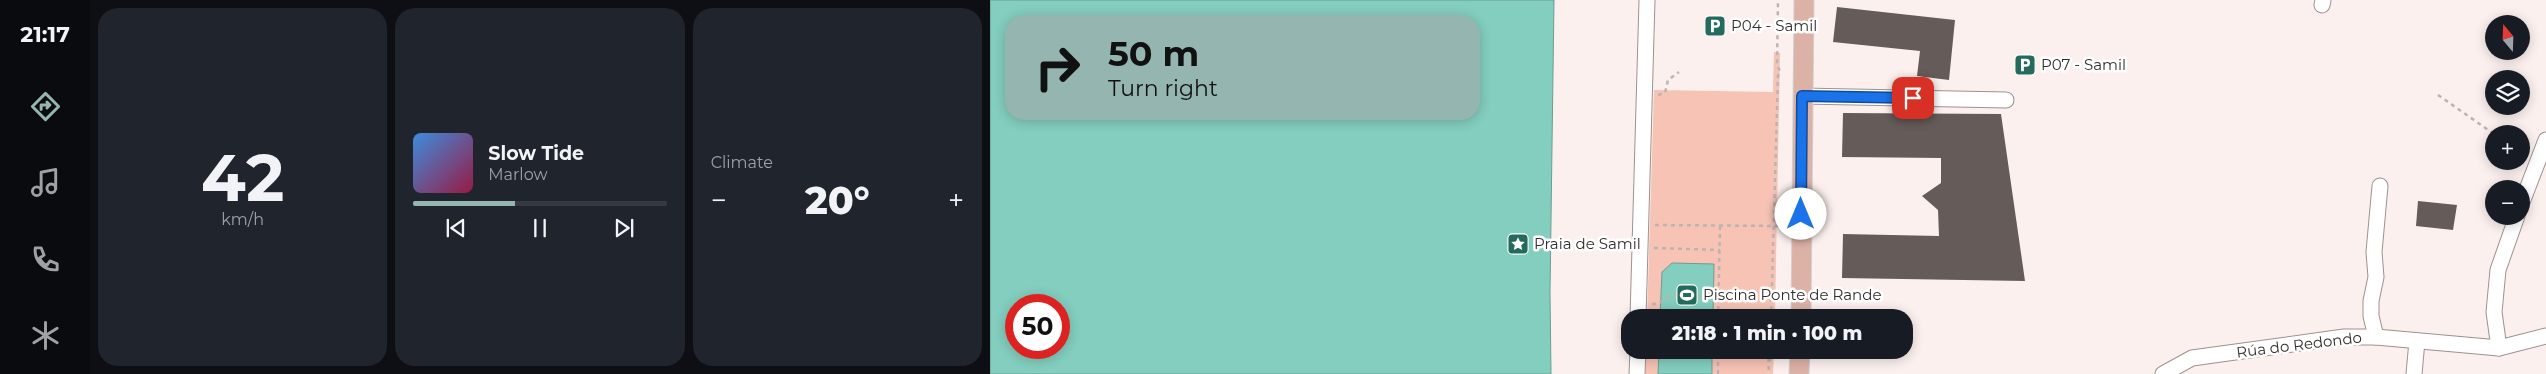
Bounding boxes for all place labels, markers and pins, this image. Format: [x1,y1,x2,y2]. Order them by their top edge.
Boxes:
parking icon: P04 - Samil [1703,14,1727,38]
place label: P04 - Samil [1731,16,1817,35]
parking icon: P07 - Samil [2013,53,2037,77]
place label: P07 - Samil [2041,55,2126,74]
pin [1892,77,1934,119]
place icon: Praia de Samil [1506,232,1530,256]
place label: Praia de Samil [1534,234,1641,253]
sports icon: Piscina Ponte de Rande [1675,283,1699,307]
place label: Piscina Ponte de Rande [1703,285,1881,304]

